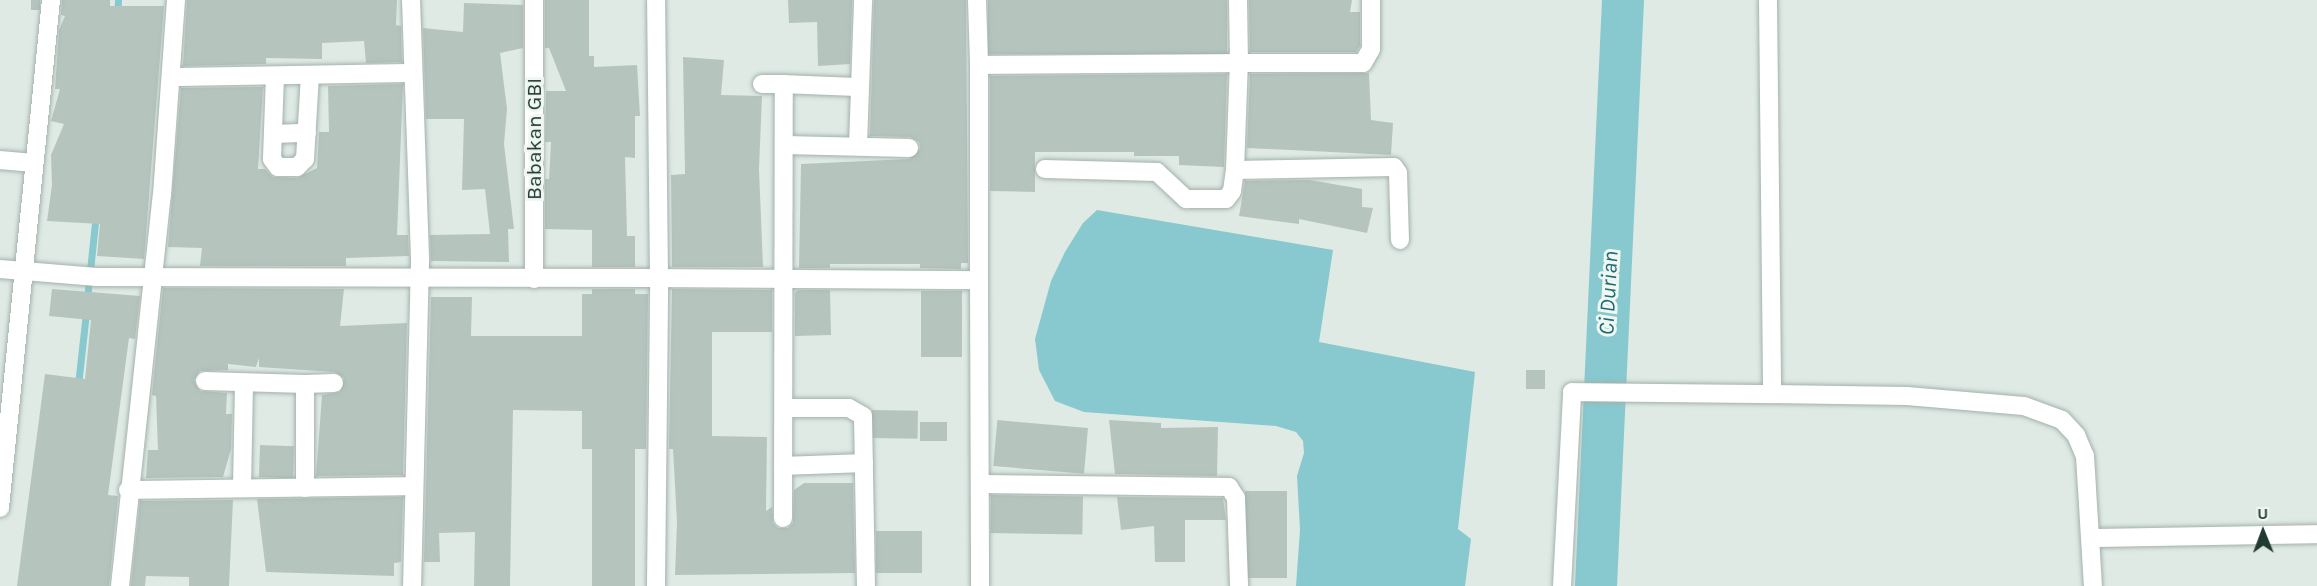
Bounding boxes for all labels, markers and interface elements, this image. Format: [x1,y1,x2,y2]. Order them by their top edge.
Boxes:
street label: Babakan GBI [521,78,547,200]
water label: Ci Durian [1594,250,1624,336]
north arrow [2233,502,2293,562]
text: U [2257,504,2268,523]

